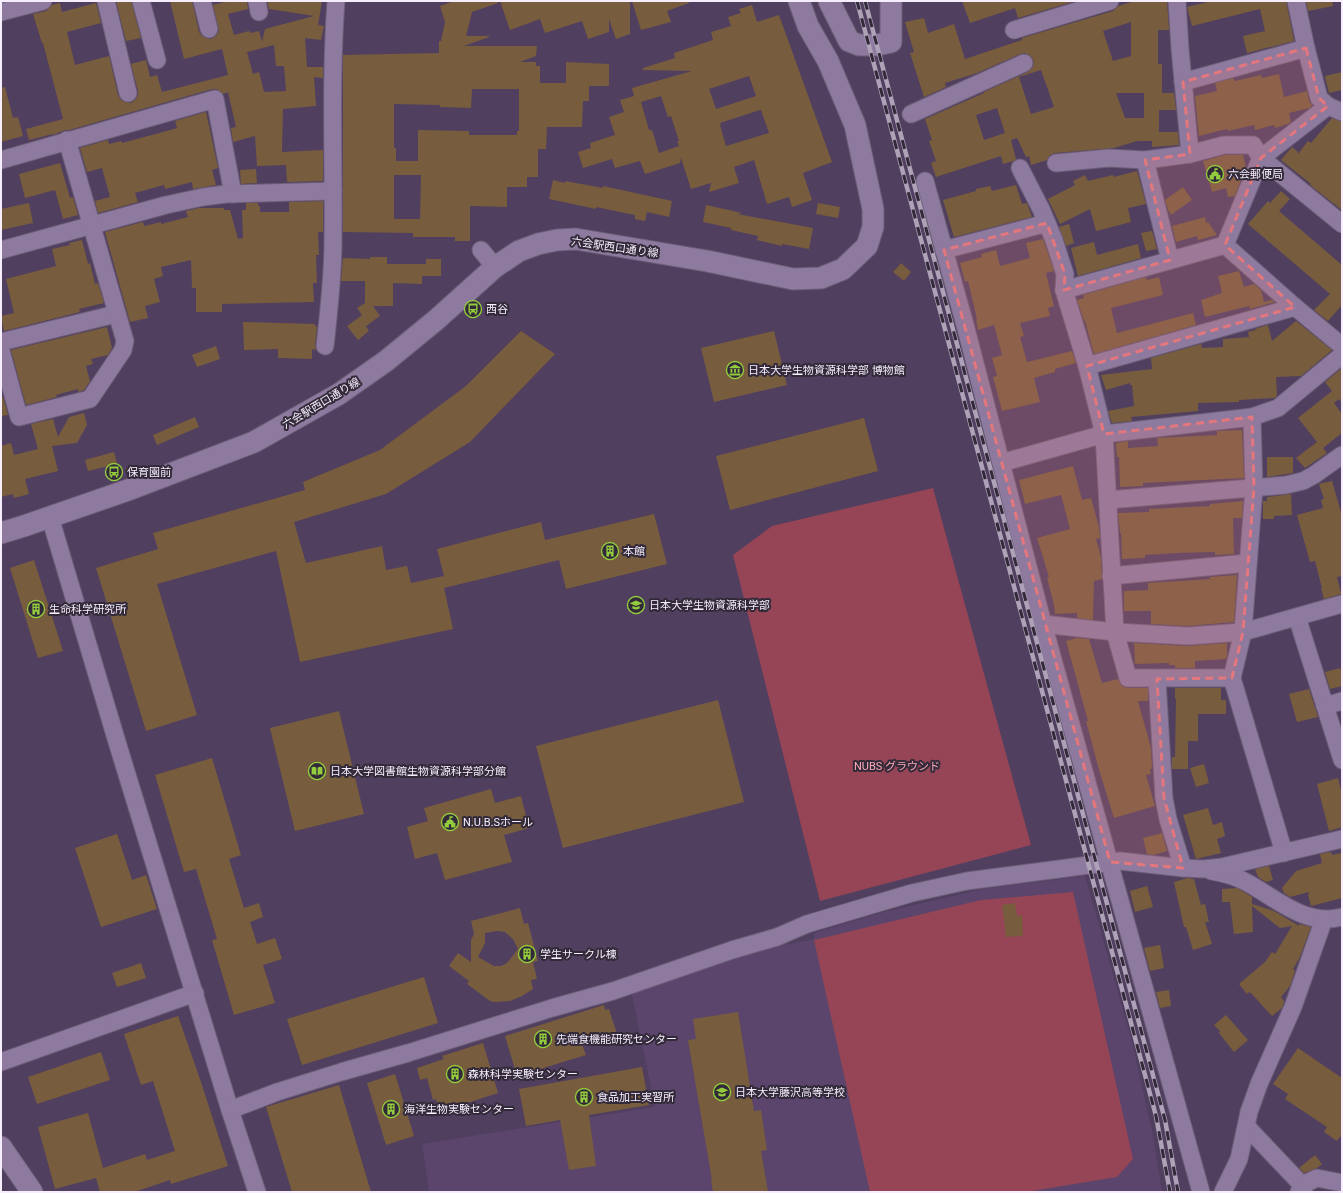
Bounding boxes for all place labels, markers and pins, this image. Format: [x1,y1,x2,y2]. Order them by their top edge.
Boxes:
public building icon: 六会郵便局 [1205,164,1225,184]
place label: 六会郵便局 [1228,168,1283,181]
bus stop icon: 西谷 [463,299,483,319]
place label: 西谷 [486,303,508,316]
museum icon: 日本大学生物資源科学部 博物館 [725,360,745,380]
place label: 日本大学生物資源科学部 博物館 [748,364,905,377]
bus stop icon: 保育園前 [104,462,124,482]
place label: 保育園前 [127,466,171,479]
building icon: 本館 [600,541,620,561]
place label: 本館 [623,545,645,558]
school or university icon: 日本大学生物資源科学部 [626,595,646,615]
building icon: 生命科学研究所 [26,599,46,619]
place label: 日本大学生物資源科学部 [649,599,770,612]
place label: 生命科学研究所 [49,603,127,616]
library icon: 日本大学図書館生物資源科学部分館 [307,761,327,781]
place label: 日本大学図書館生物資源科学部分館 [330,765,506,778]
public building icon: N.U.B.Sホール [440,812,460,832]
place label: N.U.B.Sホール [463,816,533,829]
building icon: 学生サークル棟 [517,944,537,964]
place label: 学生サークル棟 [540,948,617,961]
building icon: 先端食機能研究センター [533,1029,553,1049]
place label: 先端食機能研究センター [556,1033,677,1046]
building icon: 森林科学実験センター [445,1064,465,1084]
place label: 森林科学実験センター [468,1068,578,1081]
school or university icon: 日本大学藤沢高等学校 [712,1082,732,1102]
place label: 日本大学藤沢高等学校 [735,1086,845,1099]
building icon: 食品加工実習所 [574,1087,594,1107]
place label: 食品加工実習所 [597,1091,675,1104]
building icon: 海洋生物実験センター [381,1099,401,1119]
place label: 海洋生物実験センター [404,1103,514,1116]

